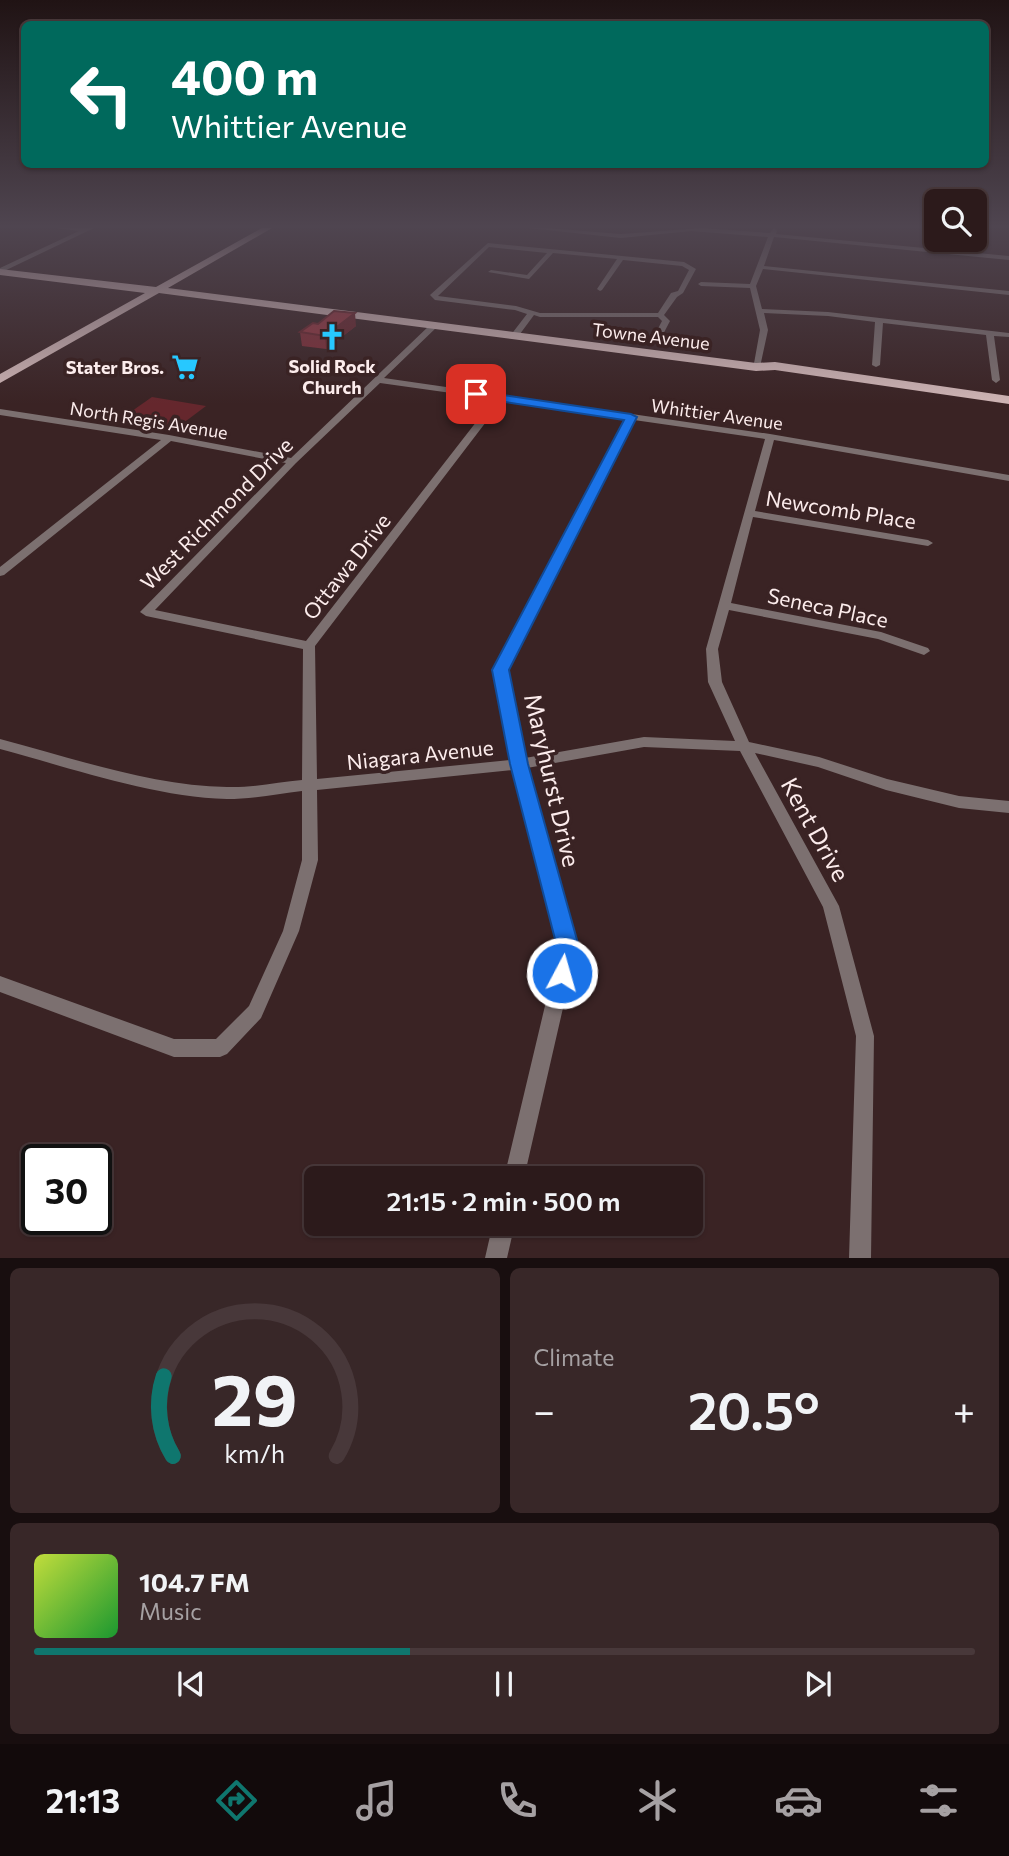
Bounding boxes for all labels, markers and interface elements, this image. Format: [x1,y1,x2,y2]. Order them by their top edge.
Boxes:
text: 400 m [171,45,318,105]
icon: left [56,49,147,140]
text: Whittier Avenue [171,105,407,145]
map controls [924,189,987,252]
button: search [924,189,987,252]
street label: Towne Avenue [591,318,711,354]
church icon: Solid Rock Church [317,322,347,352]
supermarket icon: Stater Bros. [170,352,200,382]
place label: Solid Rock Church [288,355,376,398]
place label: Stater Bros. [66,356,164,378]
pin [446,364,506,424]
icon: arrive [457,375,495,413]
street label: Whittier Avenue [650,394,784,434]
street label: North Regis Avenue [68,397,230,443]
street label: West Richmond Drive [135,432,297,594]
street label: Newcomb Place [764,485,918,533]
street label: Ottawa Drive [297,508,395,624]
street label: Seneca Place [765,582,891,632]
street label: Maryhurst Drive [519,691,587,869]
street label: Niagara Avenue [345,734,495,774]
street label: Kent Drive [776,772,856,886]
position arrow [525,936,599,1010]
speed limit sign: 30 [21,1144,112,1235]
text: 21:15 · 2 min · 500 m [386,1185,621,1216]
text: Climate [534,1343,615,1371]
text: 29 [212,1353,298,1442]
text: 20.5° [688,1377,820,1441]
text: − [534,1386,555,1433]
text: + [953,1386,975,1433]
text: km/h [224,1438,285,1468]
text: 104.7 FM [139,1566,250,1597]
text: Music [139,1597,202,1625]
icon: previous [172,1665,210,1703]
icon: pause [485,1665,523,1703]
icon: next [799,1665,837,1703]
icon: directions [212,1776,261,1825]
icon: music [352,1776,401,1825]
icon: phone [493,1776,542,1825]
icon: climate [633,1776,682,1825]
icon: car [774,1776,823,1825]
icon: filters [914,1776,963,1825]
text: 21:13 [46,1780,120,1820]

